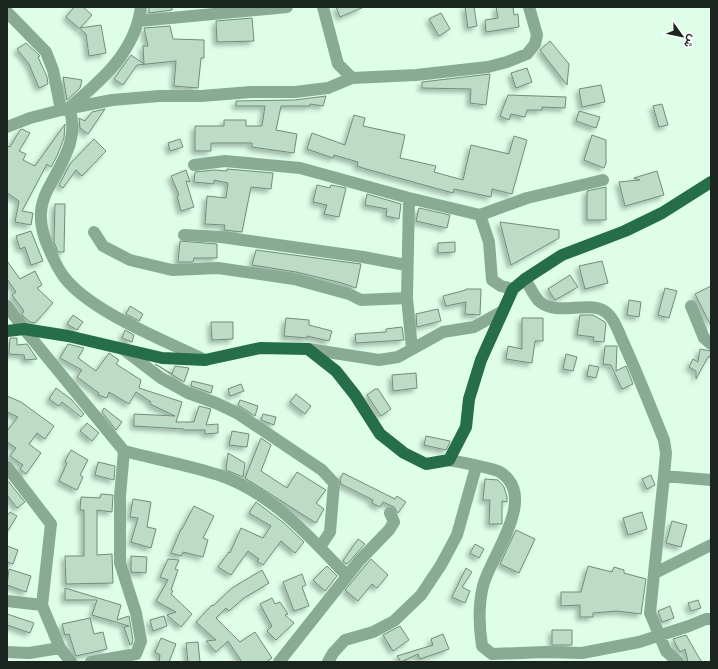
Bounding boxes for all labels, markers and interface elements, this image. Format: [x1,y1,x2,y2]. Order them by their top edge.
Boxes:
north arrow [662,16,702,56]
text: ش [681,32,699,50]

